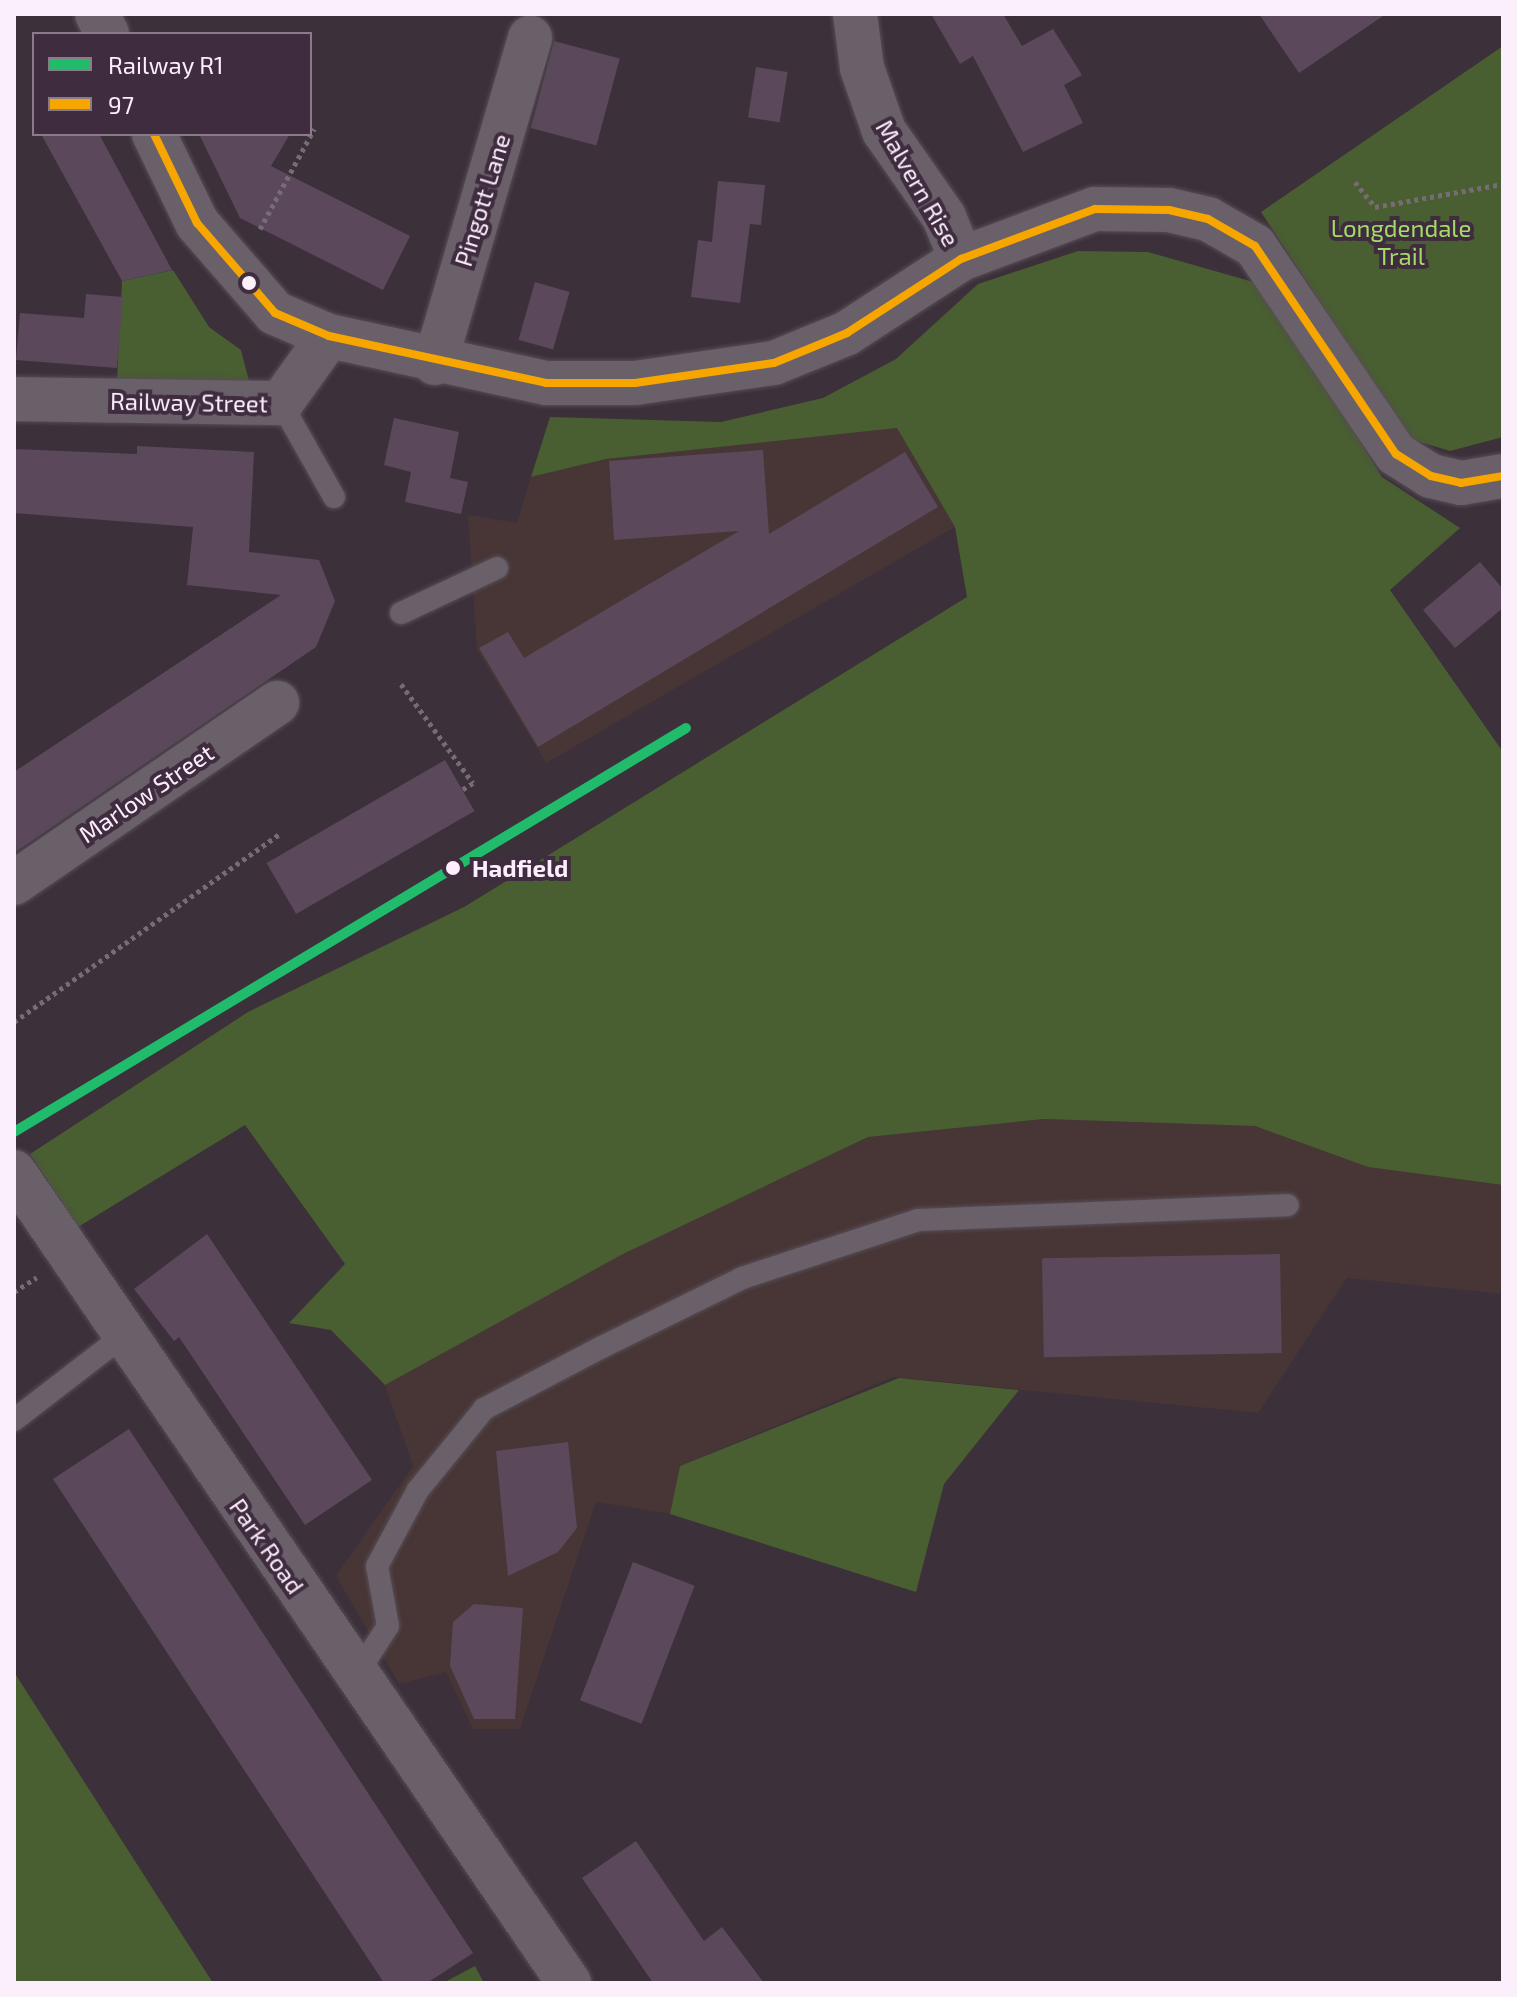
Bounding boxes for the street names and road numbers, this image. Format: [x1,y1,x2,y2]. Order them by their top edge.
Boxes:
street label: Malvern Rise [870,115,966,251]
street label: Pingott Lane [448,130,516,270]
street label: Railway Street [110,386,268,418]
street label: Marlow Street [73,737,219,849]
street label: Park Road [224,1493,310,1599]

